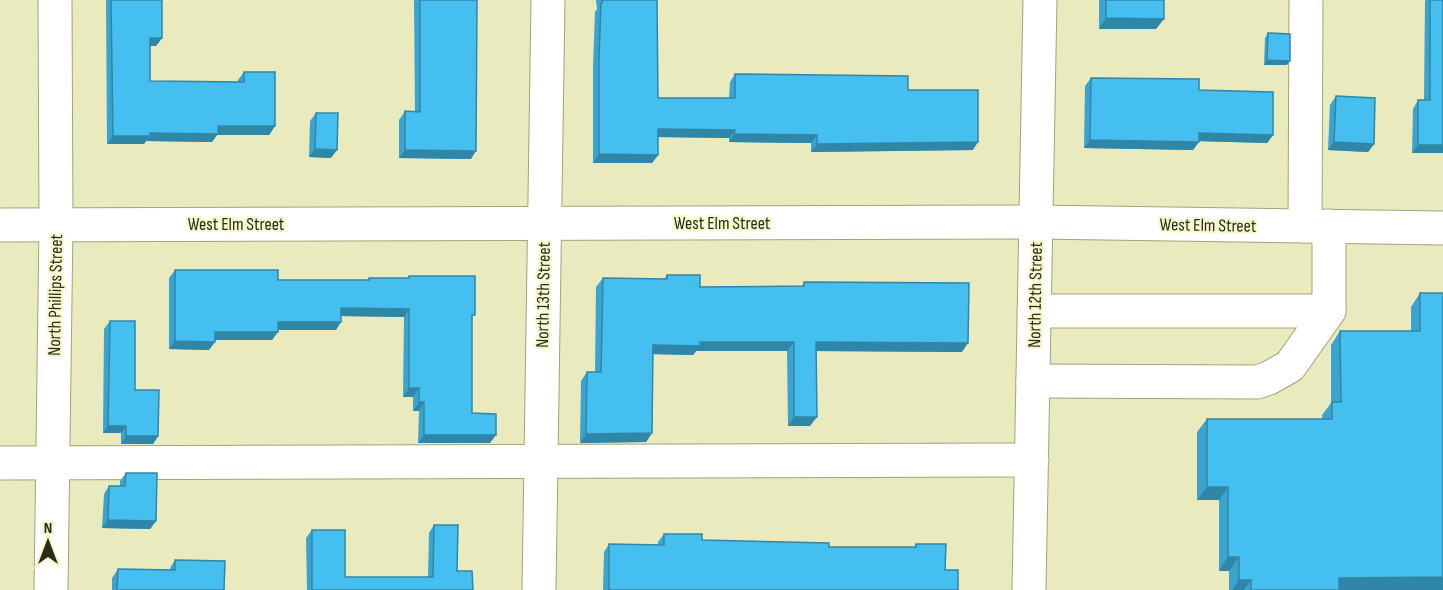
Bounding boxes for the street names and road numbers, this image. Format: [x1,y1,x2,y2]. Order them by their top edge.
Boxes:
street label: West Elm Street [674,213,771,234]
street label: West Elm Street [188,214,285,235]
street label: West Elm Street [1160,214,1257,237]
street label: North Phillips Street [44,233,67,356]
street label: North 13th Street [532,241,555,348]
street label: North 12th Street [1024,241,1047,348]

